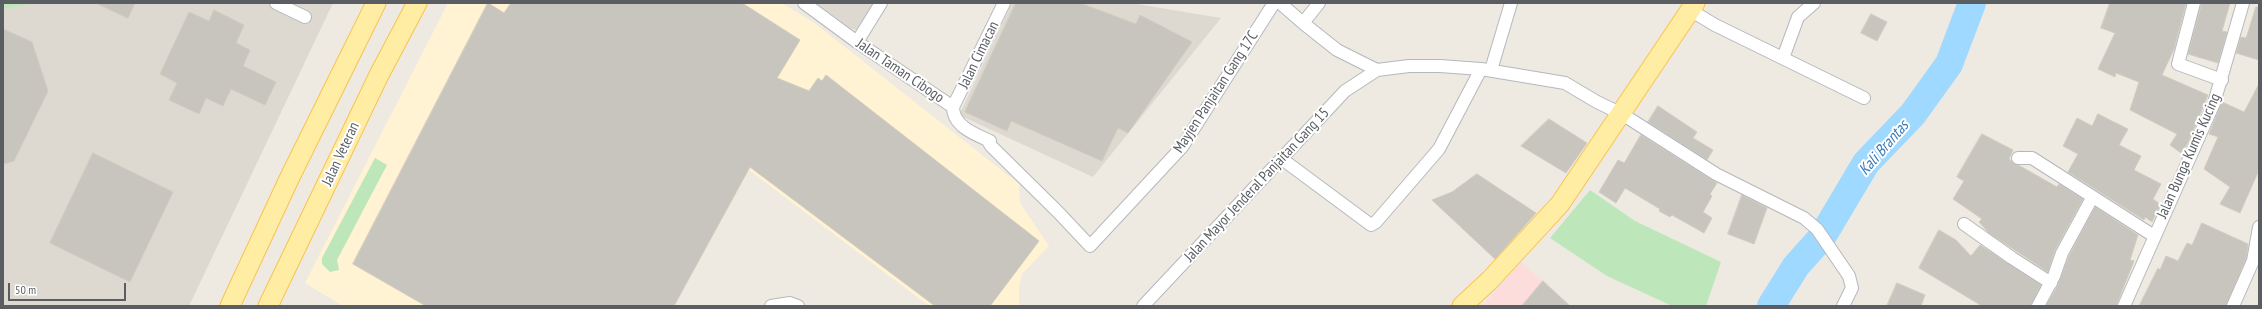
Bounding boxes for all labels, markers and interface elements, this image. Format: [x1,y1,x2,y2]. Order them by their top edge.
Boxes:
street label: Jalan Cimacan [955,18,1003,92]
street label: Mayjen Panjaitan Gang 17C [1170,28,1262,156]
street label: Jalan Taman Cibogo [853,35,947,107]
street label: Jalan Bunga Kumis Kucing [2153,91,2225,221]
street label: Jalan Mayor Jenderal Panjaitan Gang 15 [1181,104,1333,266]
water label: Kali Brantas [1855,117,1913,179]
street label: Jalan Veteran [318,119,364,189]
scale bar [10,275,128,301]
text: 50 m [15,282,36,297]

